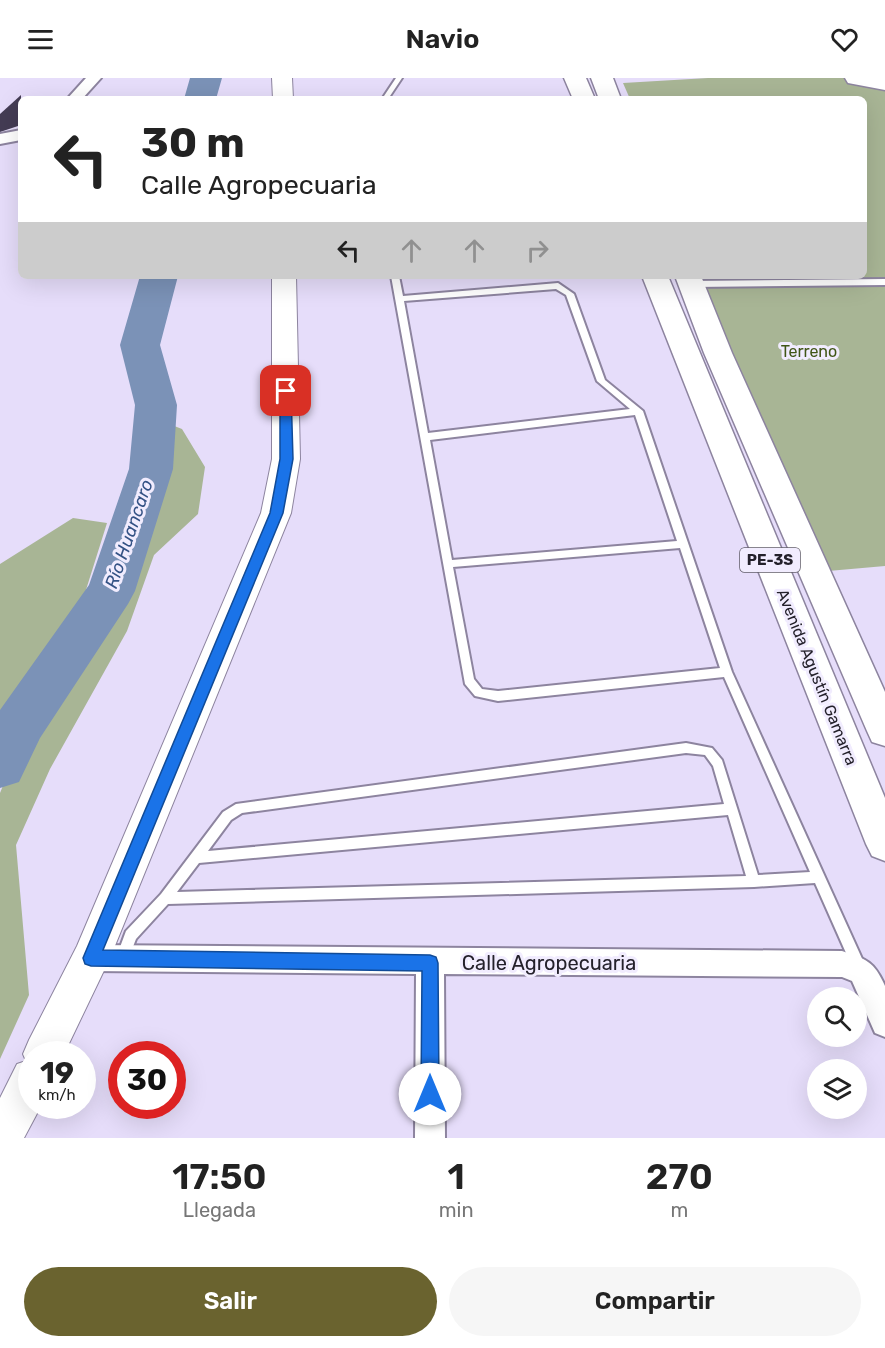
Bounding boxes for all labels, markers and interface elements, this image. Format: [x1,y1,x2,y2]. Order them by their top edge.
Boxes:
icon: menu [24,23,57,56]
text: Navio [406,23,479,55]
icon: heart [828,23,861,56]
text: 30 m [141,118,245,168]
icon: left [42,120,120,198]
text: Calle Agropecuaria [141,169,377,201]
icon: left [332,234,365,267]
icon: ahead [395,234,428,267]
icon: ahead [458,234,491,267]
icon: right [521,234,554,267]
park label: Terreno [781,342,837,361]
pin [260,365,311,416]
icon: arrive [269,374,302,407]
water label: Río Huancaro [100,477,158,591]
road number: PE-3S [740,548,800,572]
street label: Avenida Agustín Gamarra [773,586,861,768]
street label: Calle Agropecuaria [462,951,636,975]
map controls [807,987,867,1119]
button: search [807,987,867,1047]
speed limit sign: 30 [108,1041,186,1119]
text: 19 [40,1055,74,1091]
button: layers [807,1059,867,1119]
position arrow [398,1062,462,1126]
text: km/h [38,1086,76,1104]
text: 17:50 [172,1155,267,1198]
text: 1 [448,1155,465,1198]
text: 270 [646,1155,713,1198]
text: Llegada [183,1198,256,1222]
text: min [439,1198,474,1222]
text: m [670,1198,688,1222]
button: Salir [24,1267,437,1336]
button: Compartir [449,1267,861,1336]

